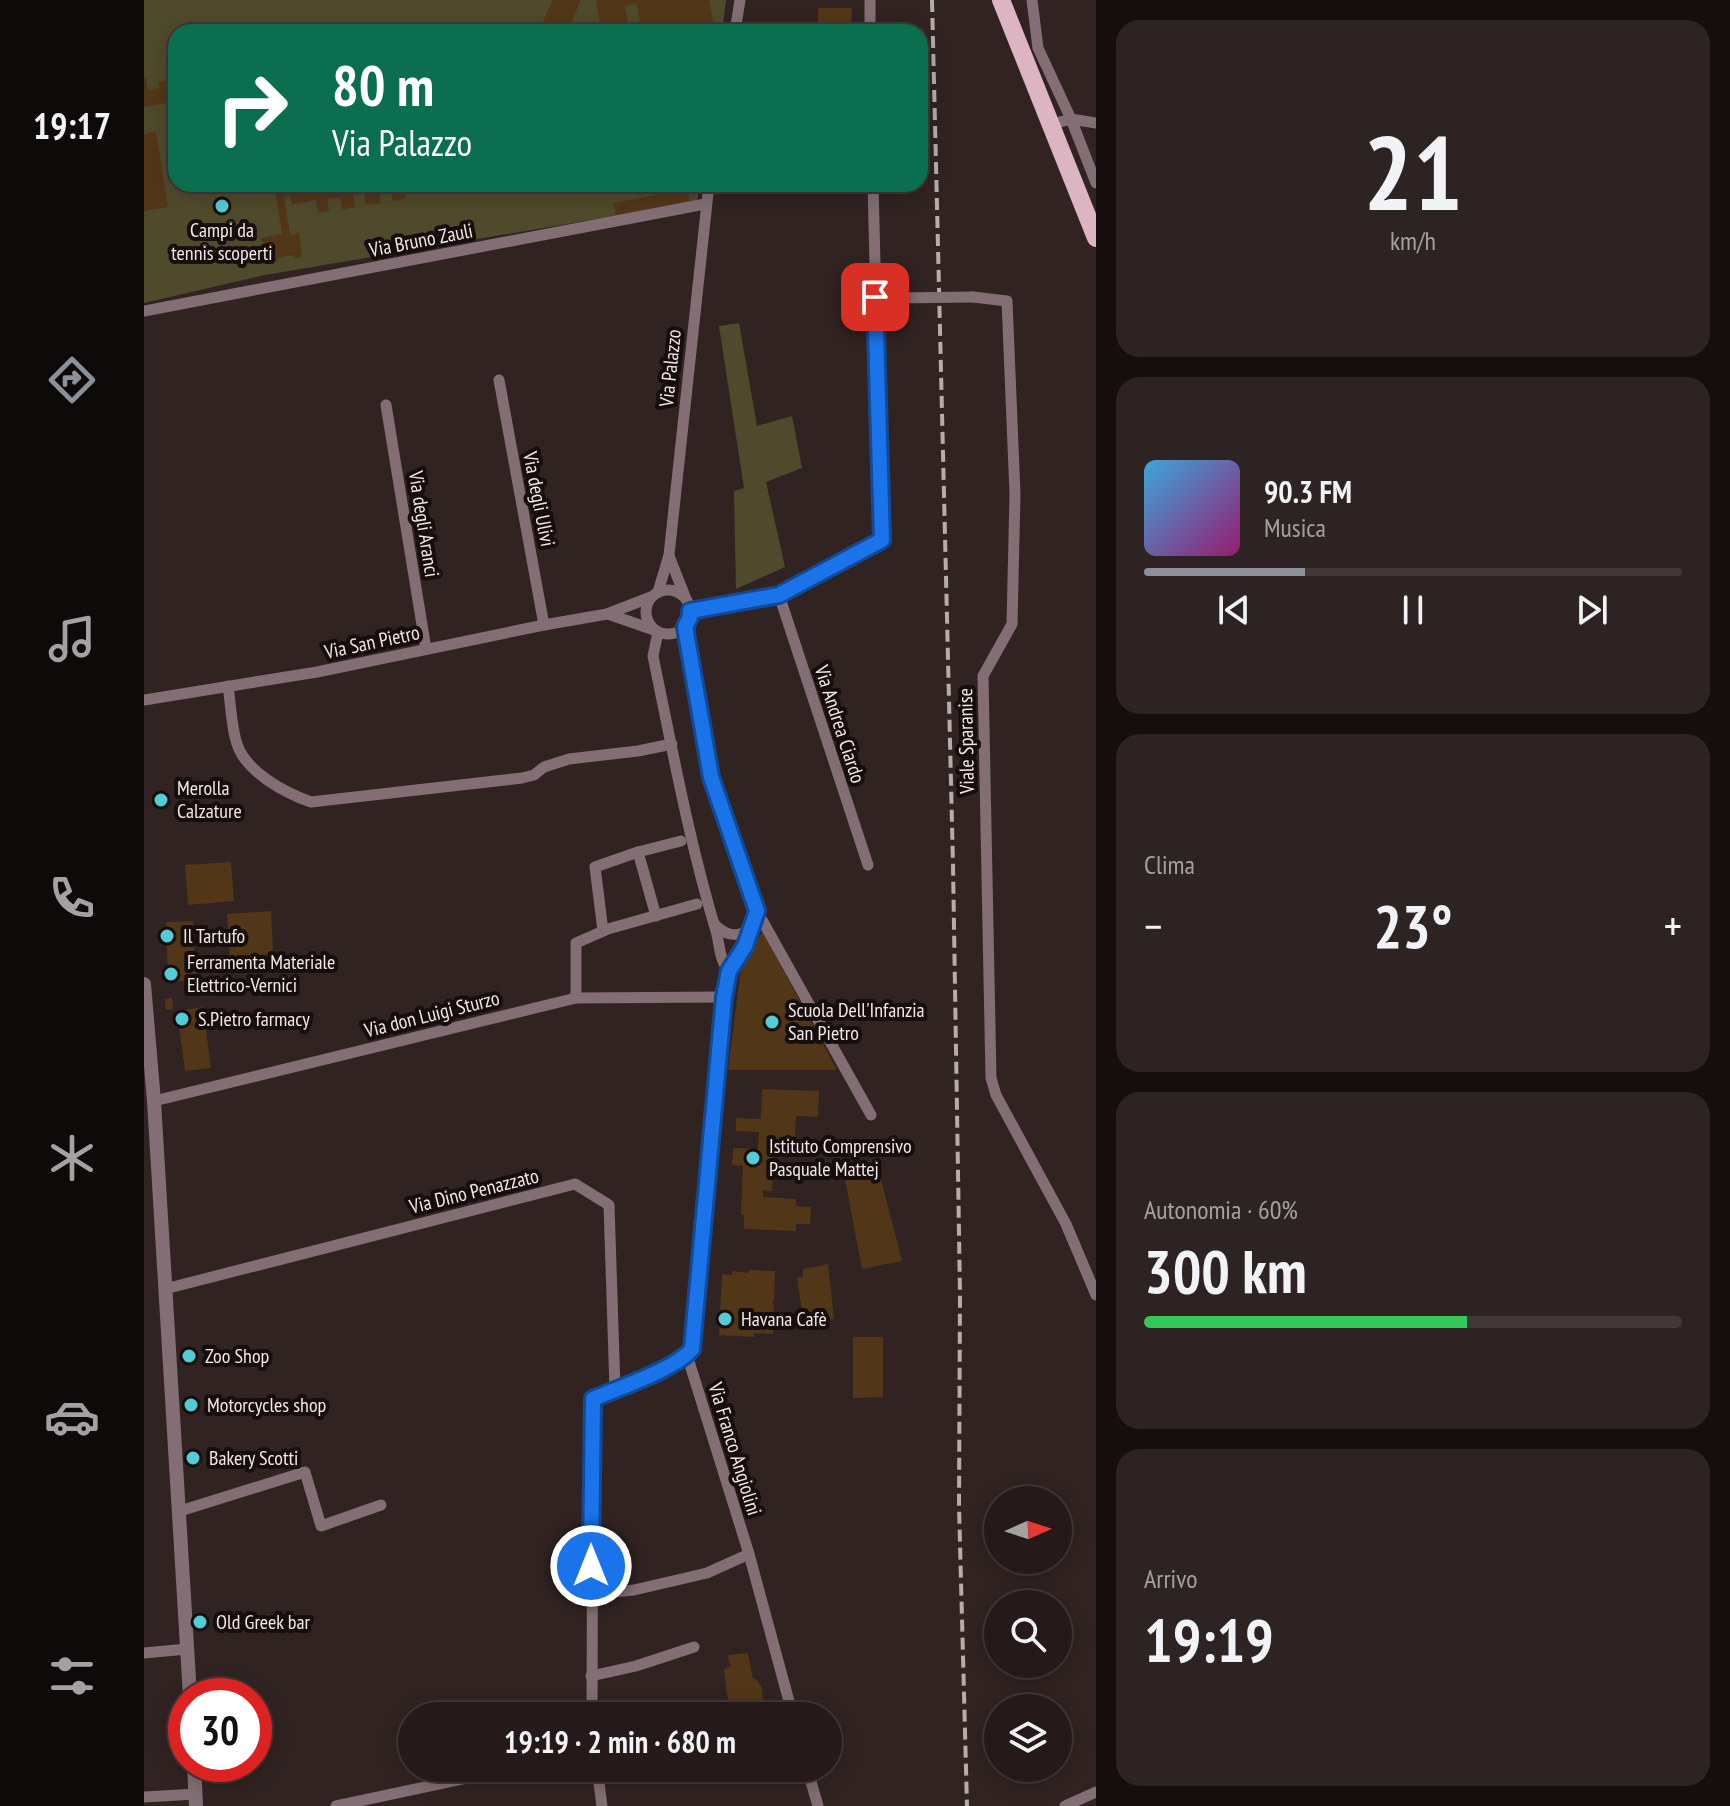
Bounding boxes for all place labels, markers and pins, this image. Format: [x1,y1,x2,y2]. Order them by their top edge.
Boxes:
marker: Campi da tennis scoperti [213,197,231,215]
place label: Campi da tennis scoperti [171,217,273,266]
pin [841,263,909,331]
place label: Merolla Calzature [177,775,242,824]
marker: Merolla Calzature [152,791,170,809]
place label: Il Tartufo [183,923,245,949]
marker: Il Tartufo [158,927,176,945]
place label: Ferramenta Materiale Elettrico-Vernici [187,949,335,998]
marker: Ferramenta Materiale Elettrico-Vernici [162,965,180,983]
place label: Scuola Dell'Infanzia San Pietro [788,997,925,1046]
place label: S.Pietro farmacy [198,1006,310,1032]
marker: S.Pietro farmacy [173,1010,191,1028]
marker: Scuola Dell'Infanzia San Pietro [763,1013,781,1031]
place label: Istituto Comprensivo Pasquale Mattej [769,1133,912,1182]
marker: Istituto Comprensivo Pasquale Mattej [744,1149,762,1167]
place label: Havana Cafè [741,1306,827,1332]
marker: Havana Cafè [716,1310,734,1328]
place label: Zoo Shop [205,1343,269,1369]
marker: Zoo Shop [180,1347,198,1365]
place label: Motorcycles shop [207,1392,326,1418]
marker: Motorcycles shop [182,1396,200,1414]
place label: Bakery Scotti [209,1445,298,1471]
marker: Bakery Scotti [184,1449,202,1467]
place label: Old Greek bar [216,1609,310,1635]
marker: Old Greek bar [191,1613,209,1631]

